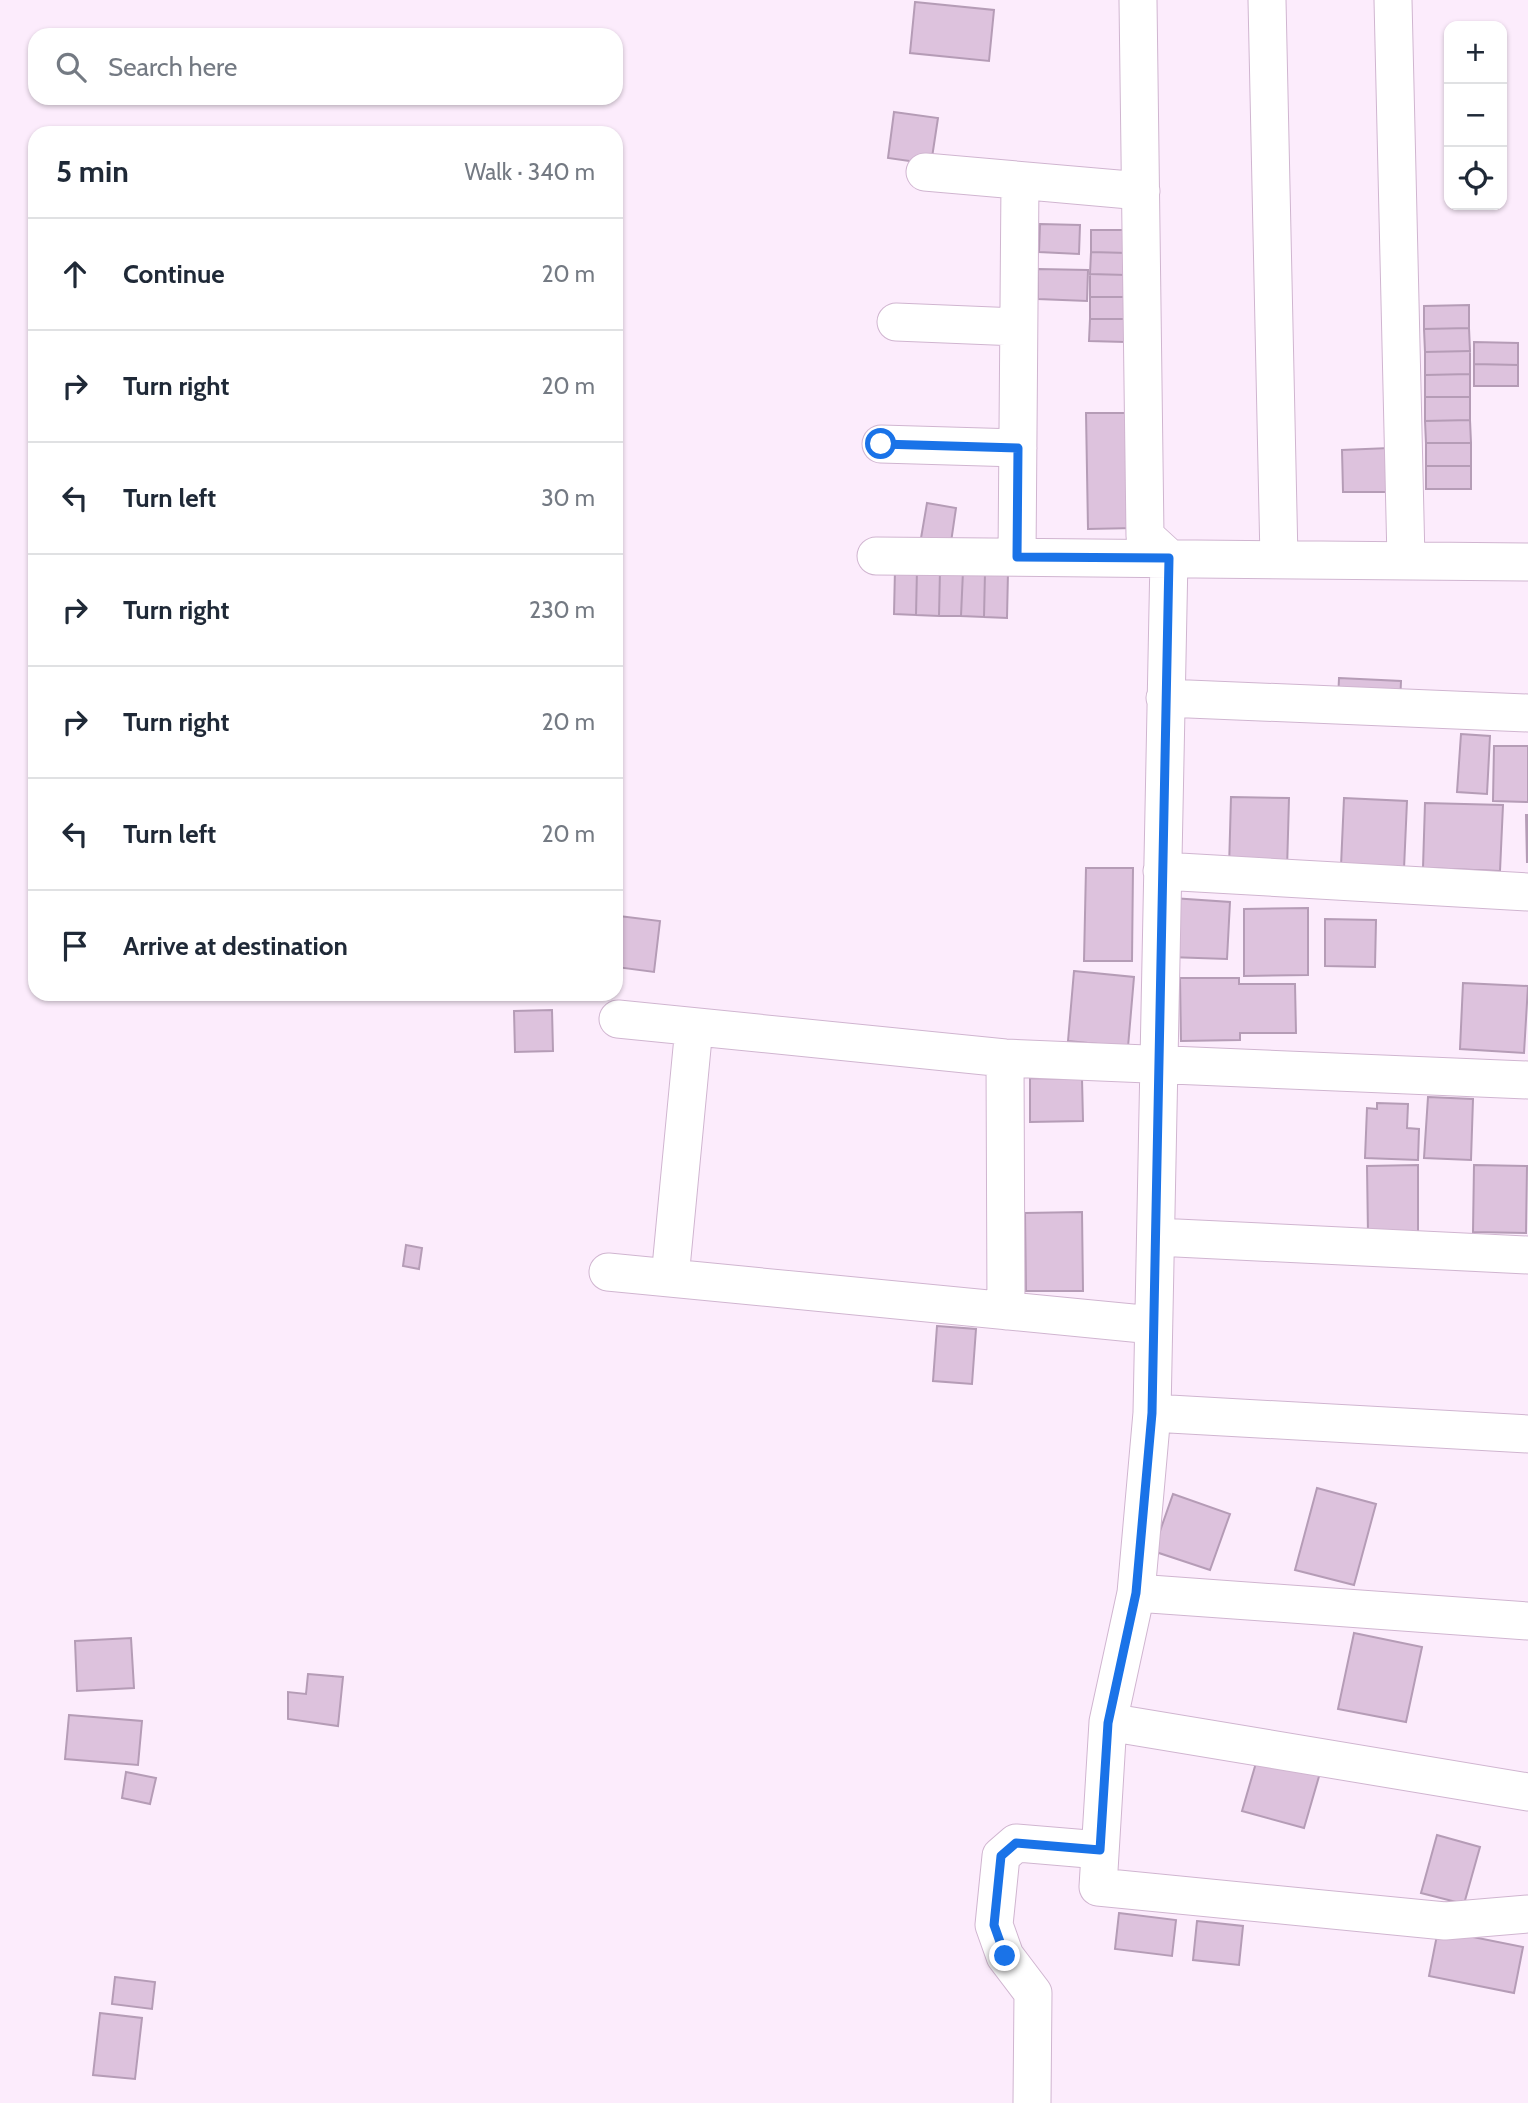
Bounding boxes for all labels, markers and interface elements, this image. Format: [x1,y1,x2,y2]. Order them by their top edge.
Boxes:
map controls [1444,21,1507,210]
button: + [1444,21,1507,84]
search box [28,28,623,105]
icon: search [52,48,90,86]
text: Search here [108,51,237,83]
button: − [1444,84,1507,147]
button: locate [1444,147,1507,210]
text: 5 min [56,153,129,190]
text: Walk · 340 m [464,158,595,186]
icon: ahead [56,255,94,293]
text: Continue [123,258,225,290]
text: 20 m [542,260,595,288]
icon: right [56,367,94,405]
text: Turn right [123,370,229,402]
text: 20 m [542,372,595,400]
route start [865,428,896,459]
icon: left [56,479,94,517]
text: Turn left [123,482,216,514]
text: 30 m [541,484,595,512]
icon: right [56,591,94,629]
text: Turn right [123,594,229,626]
text: 230 m [529,596,595,624]
icon: right [56,703,94,741]
text: Turn right [123,706,229,738]
text: 20 m [542,708,595,736]
icon: left [56,815,94,853]
text: Turn left [123,818,216,850]
text: 20 m [542,820,595,848]
icon: arrive [56,927,94,965]
text: Arrive at destination [123,930,348,962]
route end [989,1940,1020,1971]

